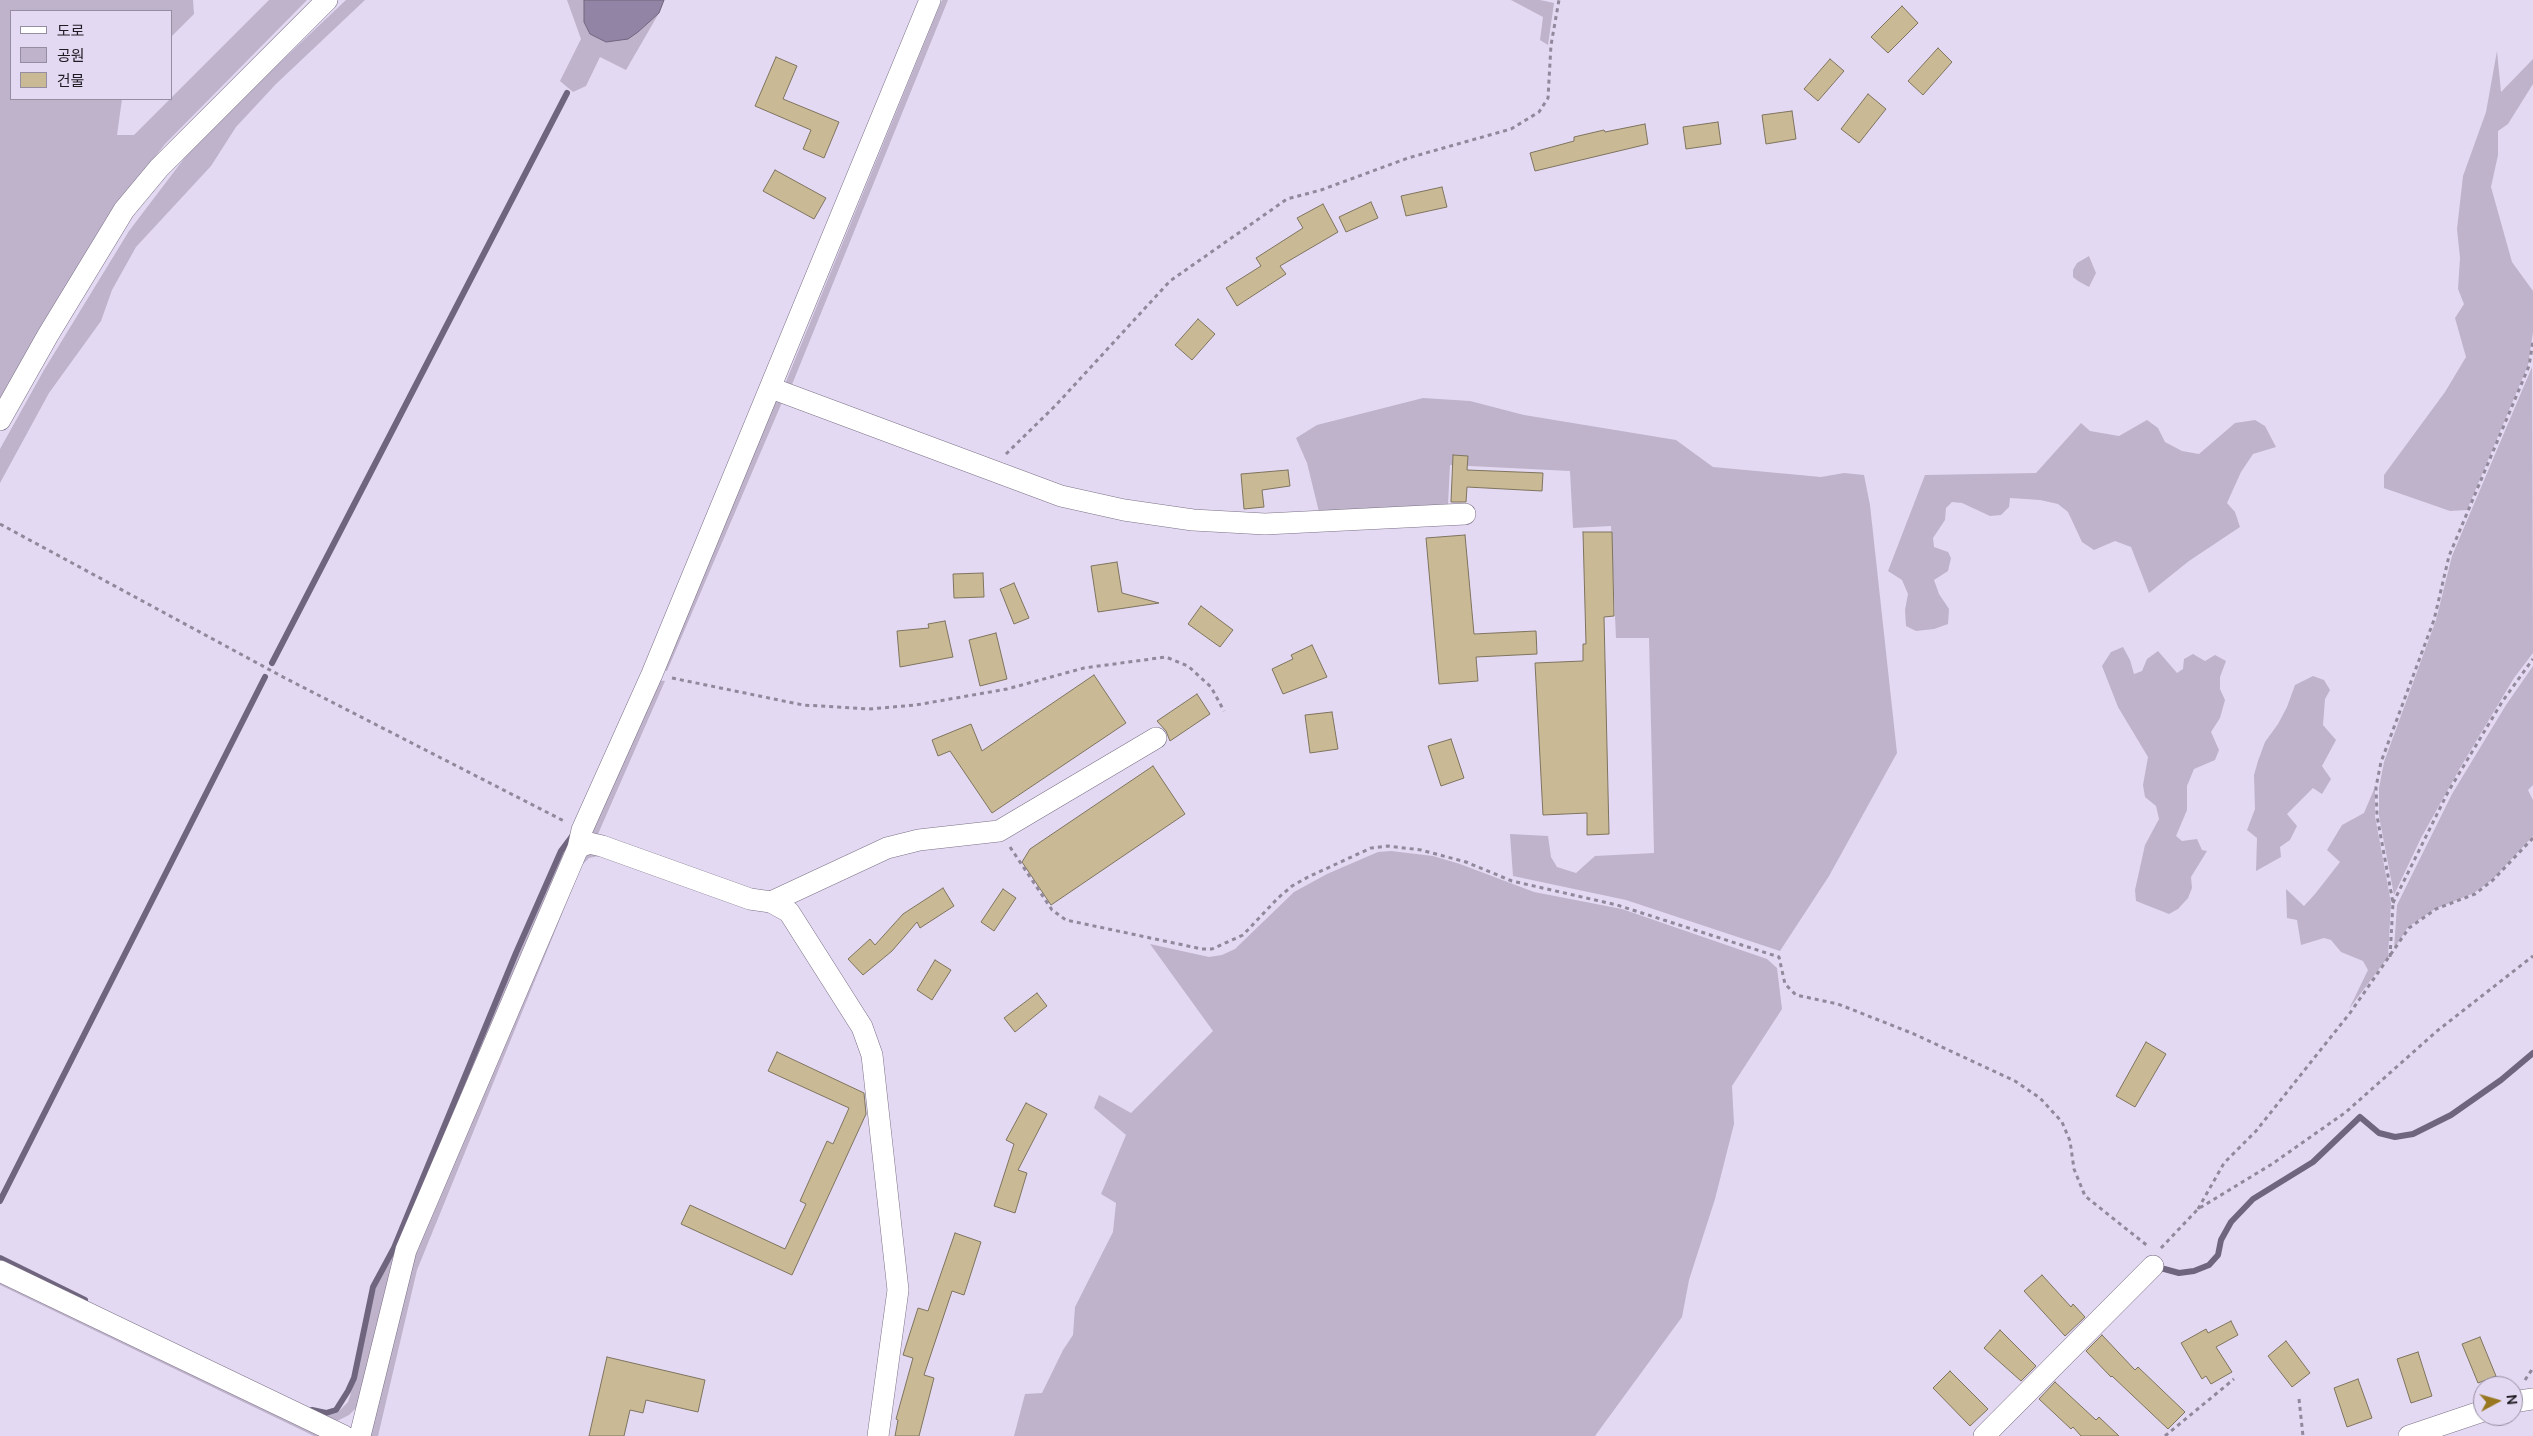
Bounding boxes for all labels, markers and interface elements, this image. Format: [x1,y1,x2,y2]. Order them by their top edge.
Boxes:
legend [10,10,172,100]
text: 도로 [57,21,85,41]
text: 공원 [57,46,85,66]
text: 건물 [57,71,85,91]
north arrow [2473,1376,2523,1426]
text: N [2502,1394,2521,1406]

